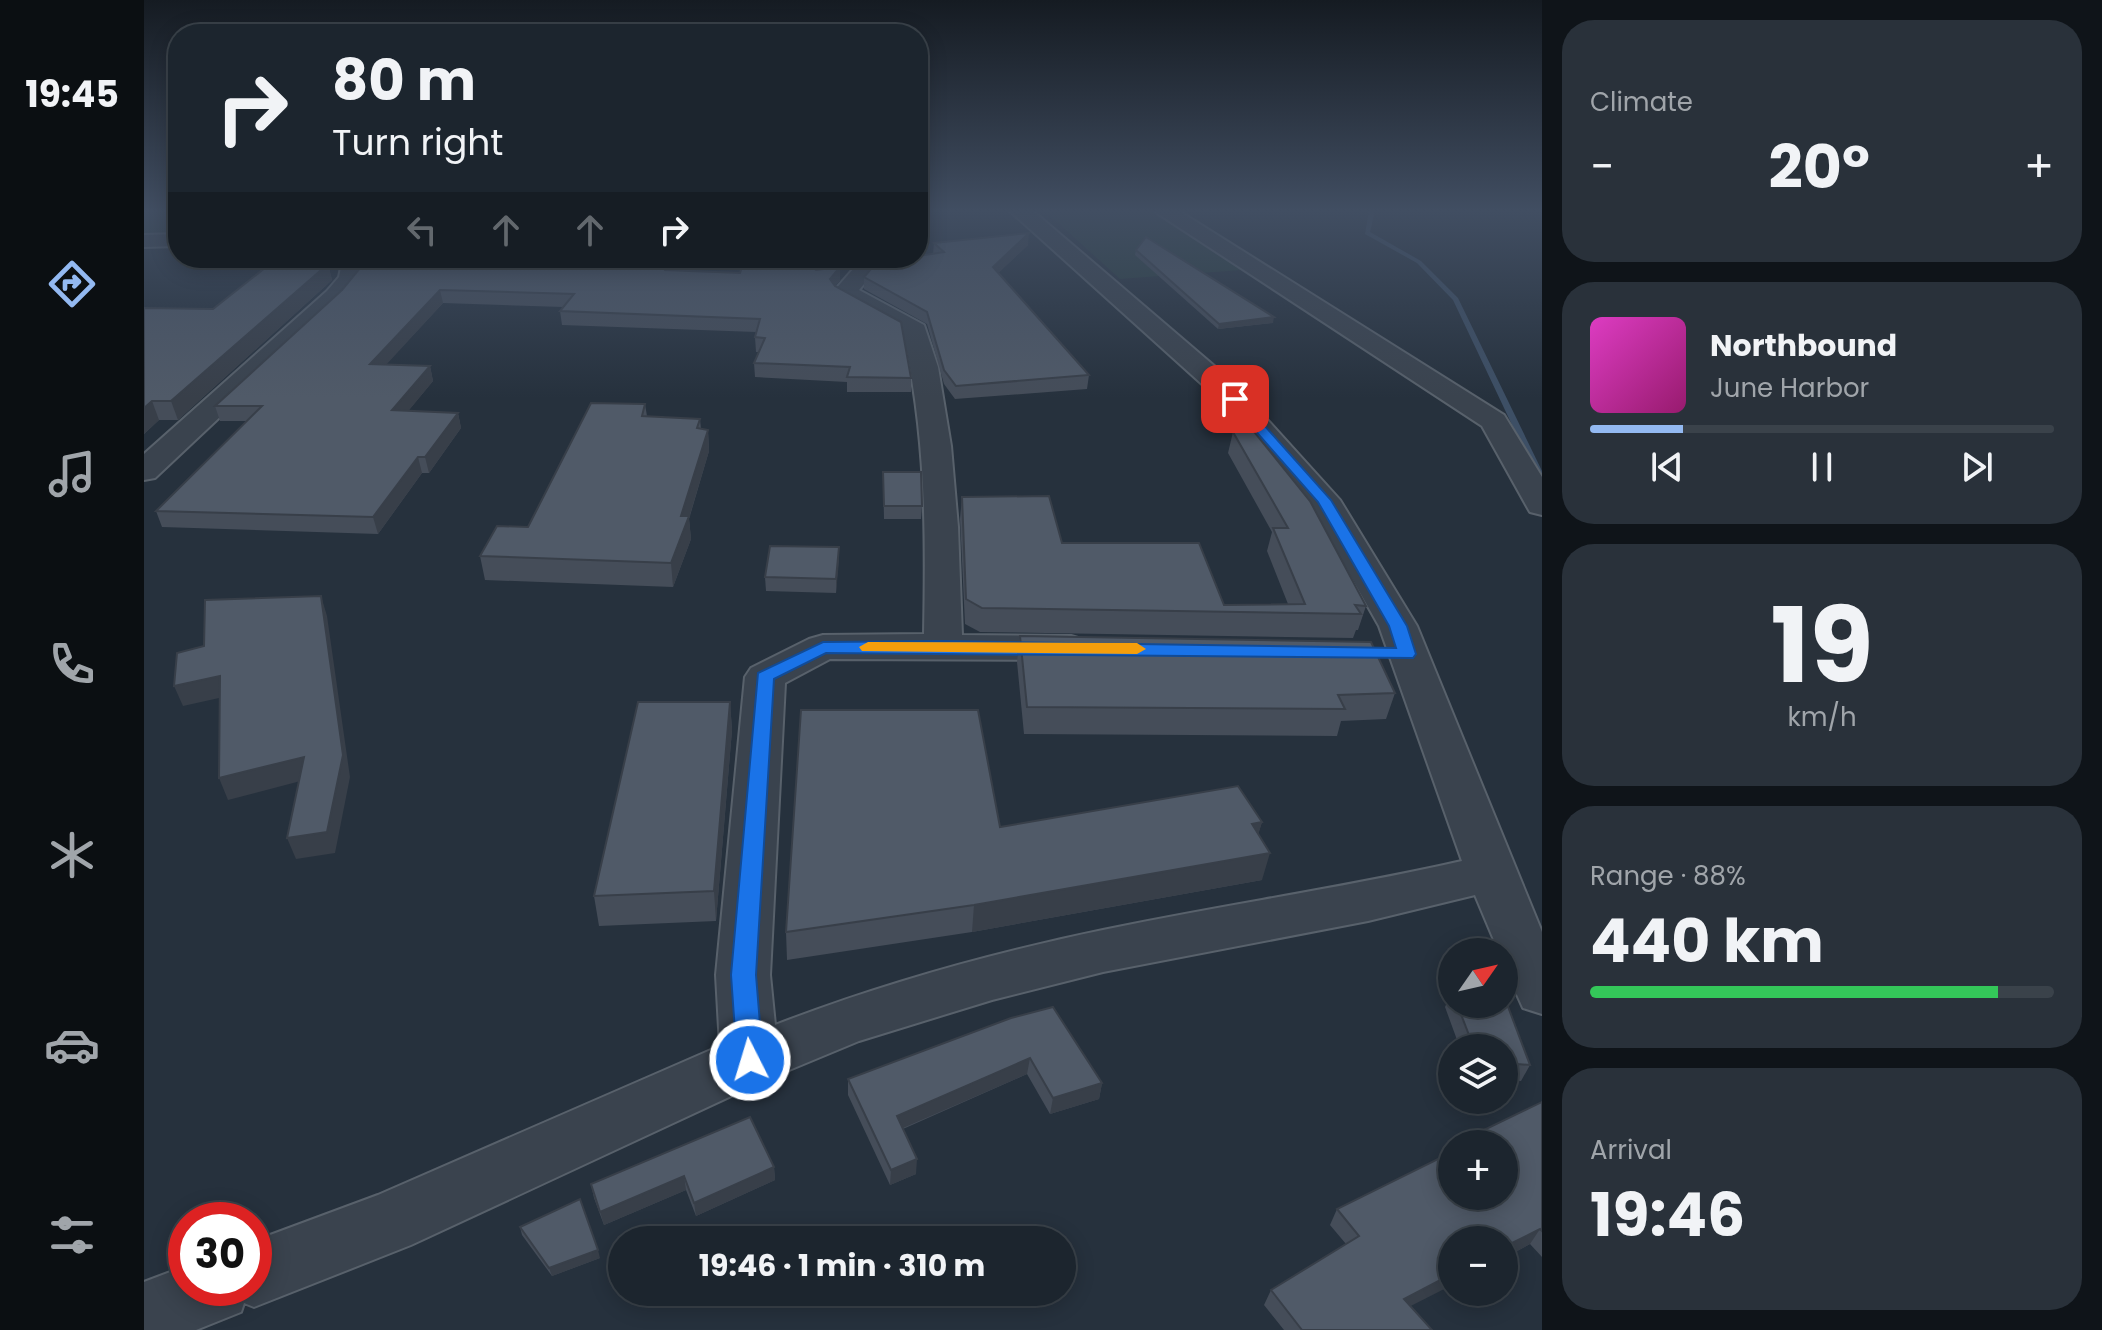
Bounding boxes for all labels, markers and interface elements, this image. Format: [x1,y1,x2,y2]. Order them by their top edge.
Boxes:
text: 80 m [332,41,476,120]
icon: right [200,56,304,160]
text: 19:45 [25,69,119,120]
text: Climate [1590,84,1693,120]
text: Turn right [332,117,503,168]
text: 20° [1769,125,1870,209]
text: − [1590,136,1614,197]
text: + [2024,136,2054,197]
icon: left [400,208,444,252]
icon: ahead [484,208,528,252]
icon: ahead [568,208,612,252]
icon: right [652,208,696,252]
icon: directions [44,256,100,312]
text: Northbound [1710,324,1897,367]
pin [1201,365,1269,433]
text: June Harbor [1710,370,1869,406]
icon: arrive [1213,377,1257,421]
icon: previous [1645,445,1689,489]
icon: pause [1800,445,1844,489]
icon: next [1955,445,1999,489]
icon: music [44,446,100,502]
text: 19 [1770,573,1874,718]
icon: phone [44,636,100,692]
text: km/h [1787,699,1857,735]
icon: climate [44,827,100,883]
text: Range · 88% [1590,858,1746,894]
text: 440 km [1590,899,1824,983]
north arrow [1438,938,1518,1018]
map controls [1438,938,1518,1306]
icon: car [44,1017,100,1073]
position arrow [708,1018,792,1102]
button: layers [1438,1034,1518,1114]
button: + [1438,1130,1518,1210]
text: Arrival [1590,1132,1672,1168]
text: 19:46 [1590,1173,1745,1257]
speed limit sign: 30 [168,1202,272,1306]
icon: filters [44,1207,100,1263]
button: − [1438,1226,1518,1306]
text: 19:46 · 1 min · 310 m [699,1244,985,1287]

